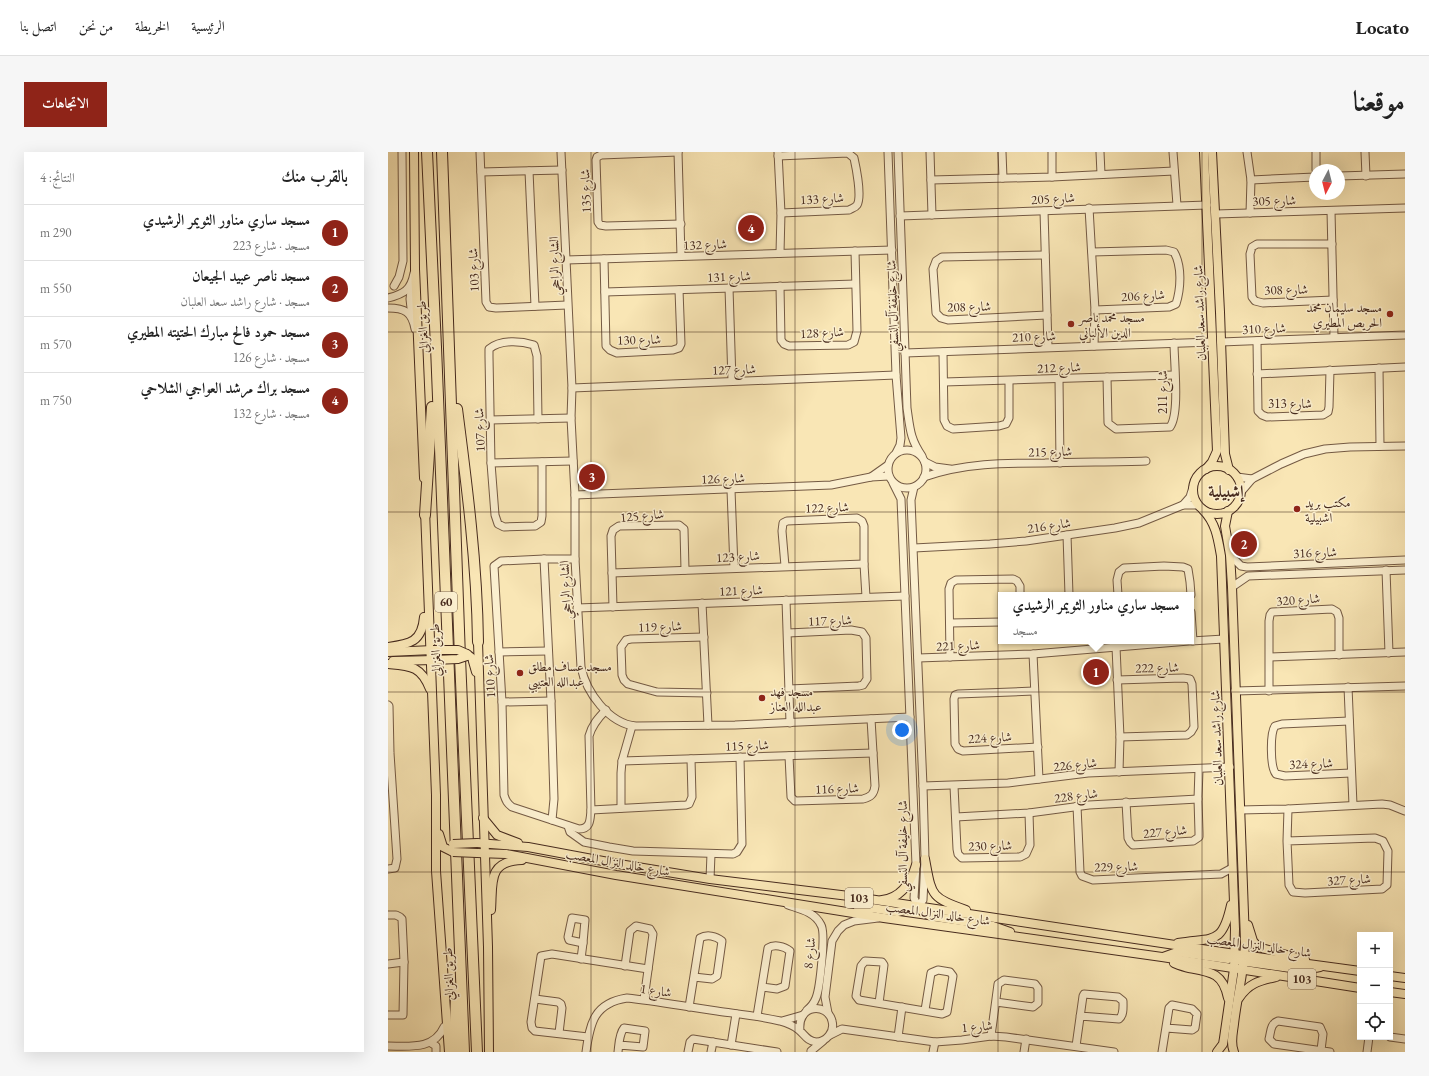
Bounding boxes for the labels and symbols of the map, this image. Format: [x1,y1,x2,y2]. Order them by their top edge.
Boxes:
north arrow [1309,164,1345,200]
street label: شارع 135 [576,169,598,213]
street label: شارع 133 [800,189,845,211]
street label: شارع 205 [1031,189,1076,211]
street label: شارع 305 [1252,192,1296,212]
pin: 4 [738,213,764,243]
street label: شارع 132 [683,235,727,257]
street label: الشارع الراجحي [545,236,568,296]
street label: شارع 103 [464,248,486,292]
street label: شارع خليفة آل النسفي [882,260,908,352]
street label: شارع راشد سعد العلبان [1189,265,1213,361]
street label: شارع 131 [707,267,751,289]
street label: شارع 308 [1264,281,1308,301]
street label: شارع 206 [1121,286,1166,308]
street label: شارع 208 [947,298,991,318]
place label: مسجد سليمان محمد الحريص المطيري [1306,299,1382,333]
street label: طريق الغزالي [413,300,435,354]
place label: مسجد محمد ناصر الدين الألباني [1077,309,1145,344]
marker: مسجد سليمان محمد الحريص المطيري [1385,309,1395,319]
marker: مسجد محمد ناصر الدين الألباني [1066,319,1076,329]
street label: شارع 310 [1242,319,1286,341]
street label: شارع 128 [800,323,845,345]
street label: شارع 210 [1012,327,1056,349]
street label: شارع 130 [617,331,661,351]
street label: شارع 212 [1037,358,1081,380]
street label: شارع 127 [712,360,756,382]
street label: شارع 211 [1154,370,1174,414]
street label: شارع 313 [1268,395,1312,415]
street label: شارع 107 [470,408,492,452]
street label: شارع 215 [1028,443,1072,463]
pin: 3 [579,462,605,492]
street label: شارع 126 [701,469,745,491]
district label: إشبيلية [1208,480,1245,503]
place label: مكتب بريد اشبيلية [1305,494,1351,526]
street label: شارع 122 [805,498,849,520]
marker: مكتب بريد اشبيلية [1292,504,1302,514]
street label: شارع 125 [619,505,665,529]
street label: شارع 216 [1026,514,1072,540]
pin: 2 [1231,529,1257,559]
street label: شارع 316 [1293,543,1337,565]
street label: شارع 123 [716,547,761,569]
street label: الشارع الراجحي [555,560,580,620]
street label: شارع 121 [719,581,763,603]
street label: شارع 320 [1276,589,1321,613]
road number: 60 [435,592,457,612]
street label: شارع 117 [808,611,852,633]
street label: شارع 119 [638,617,682,639]
street label: طريق الغزالي [426,623,448,677]
street label: شارع 221 [936,636,980,658]
street label: شارع 110 [480,653,502,698]
pin: 1 [1083,657,1109,687]
place label: مسجد عساف مطلق عبدالله العتيبي [528,658,612,693]
street label: شارع 222 [1135,659,1179,679]
marker: مسجد عساف مطلق عبدالله العتيبي [515,668,525,678]
place label: مسجد فهد عبدالله العناز [768,683,822,715]
street label: شارع راشد سعد العلبان [1206,690,1230,786]
marker: مسجد فهد عبدالله العناز [757,693,767,703]
your location [892,720,912,740]
street label: شارع 224 [968,728,1013,750]
street label: شارع 115 [725,736,769,758]
street label: شارع 226 [1052,754,1098,778]
street label: شارع 324 [1289,754,1333,776]
street label: شارع 116 [815,779,859,801]
street label: شارع 228 [1053,784,1099,810]
street label: شارع خليفة آل النسفي [894,800,916,892]
street label: شارع 227 [1142,821,1188,845]
street label: شارع 230 [968,837,1012,857]
street label: شارع خالد النزال المعصب [564,845,671,883]
street label: شارع 229 [1094,858,1138,878]
street label: شارع 327 [1327,870,1372,892]
road number: 103 [845,888,873,908]
street label: شارع خالد النزال المعصب [884,898,991,932]
street label: شارع خالد النزال المعصب [1205,930,1312,964]
street label: شارع 8 [799,937,823,970]
street label: طريق الغزالي [439,947,461,1001]
road number: 103 [1288,969,1316,989]
street label: شارع 1 [639,980,673,1004]
street label: شارع 1 [961,1017,994,1039]

